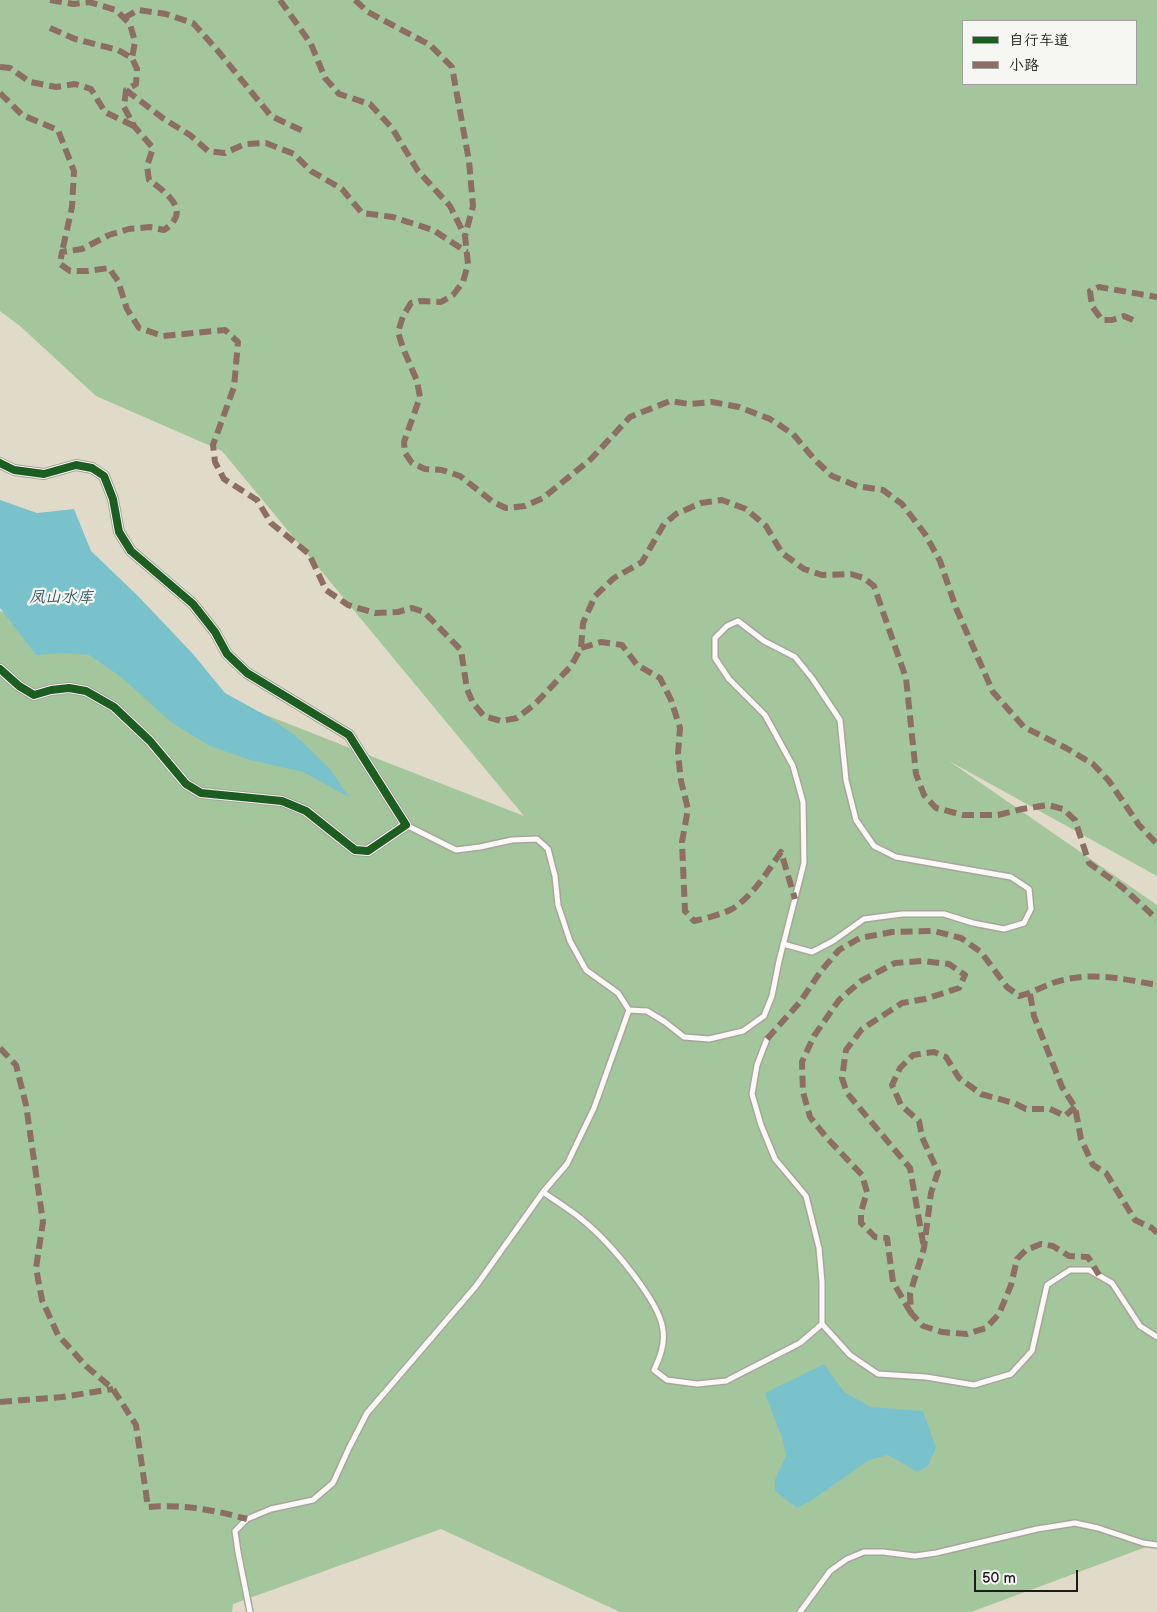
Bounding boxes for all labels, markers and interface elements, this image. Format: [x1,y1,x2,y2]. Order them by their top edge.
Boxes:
legend [962,20,1137,85]
text: 自行车道 [1009,31,1069,50]
text: 小路 [1009,56,1039,75]
water label: 凤山水库 [29,588,93,608]
scale bar [977,1560,1081,1592]
text: 50 m [982,1569,1016,1588]

